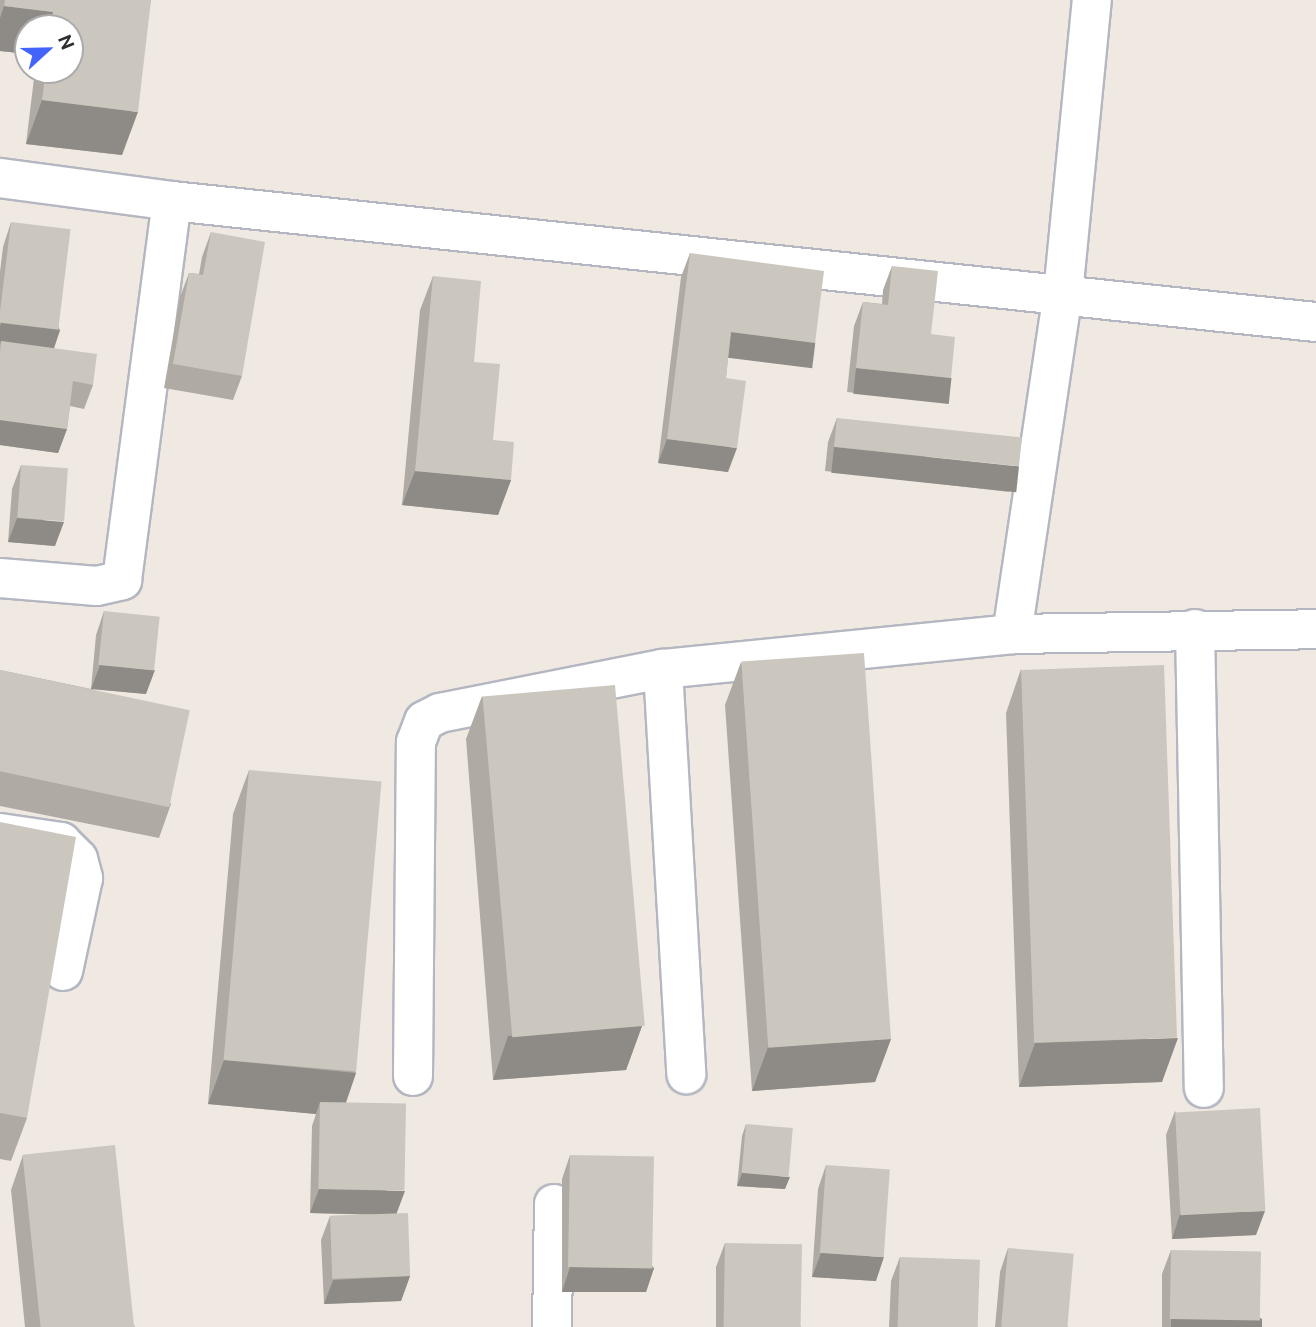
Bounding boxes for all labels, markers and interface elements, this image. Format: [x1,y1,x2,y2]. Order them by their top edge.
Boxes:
north arrow [14,14,84,84]
text: N [54,31,79,53]

